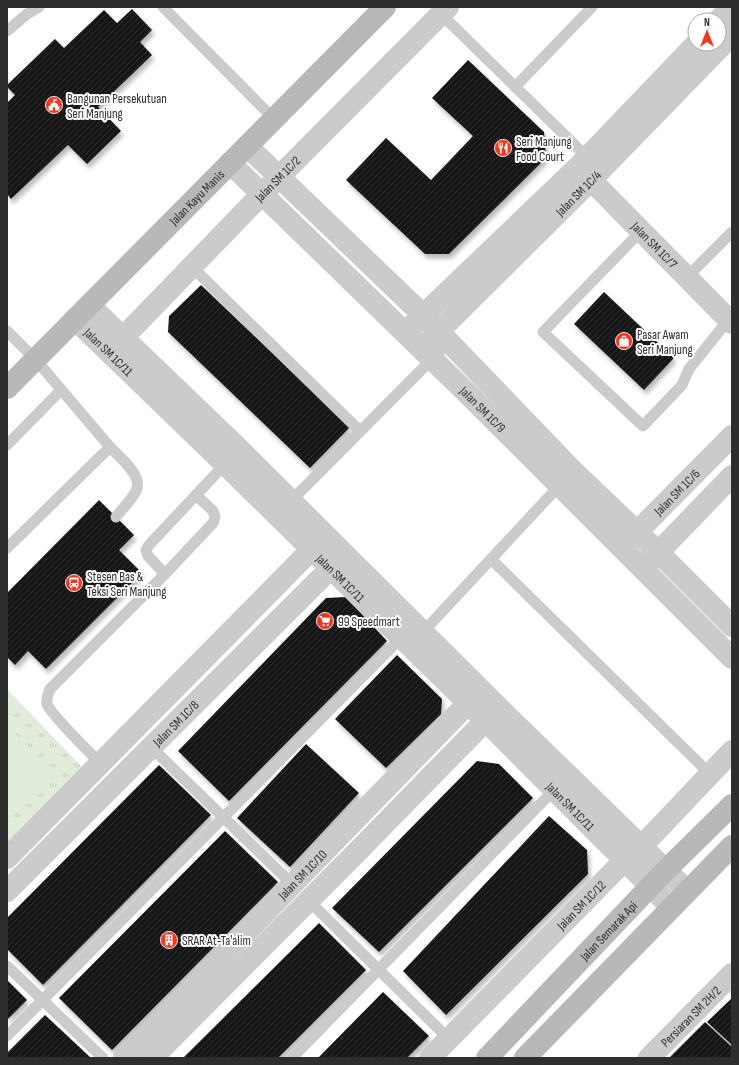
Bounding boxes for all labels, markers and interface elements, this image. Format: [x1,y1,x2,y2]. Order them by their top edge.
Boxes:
north arrow [687,12,727,52]
text: N [704,16,710,29]
place label: Bangunan Persekutuan Seri Manjung [67,91,167,122]
public building icon: Bangunan Persekutuan Seri Manjung [44,95,64,115]
place label: Seri Manjung Food Court [516,134,572,165]
restaurant icon: Seri Manjung Food Court [493,138,513,158]
street label: Jalan SM 1C/2 [251,153,304,206]
street label: Jalan Kayu Manis [166,167,228,229]
street label: Jalan SM 1C/4 [552,167,605,220]
street label: Jalan SM 1C/7 [627,218,681,273]
street label: Jalan SM 1C/11 [80,324,136,380]
place label: Pasar Awam Seri Manjung [637,327,693,358]
shop icon: Pasar Awam Seri Manjung [614,331,634,351]
street label: Jalan SM 1C/9 [455,383,509,436]
street label: Jalan SM 1C/6 [650,466,704,520]
street label: Jalan SM 1C/11 [312,550,368,606]
place label: Stesen Bas & Teksi Seri Manjung [87,569,166,600]
bus stop icon: Stesen Bas & Teksi Seri Manjung [64,573,84,593]
supermarket icon: 99 Speedmart [315,611,335,631]
place label: 99 Speedmart [338,614,400,630]
street label: Jalan SM 1C/8 [149,697,203,751]
street label: Jalan SM 1C/11 [542,779,598,835]
street label: Jalan SM 1C/10 [274,847,331,904]
street label: Jalan SM 1C/12 [553,877,609,934]
street label: Jalan Semarak Api [576,898,641,965]
building icon: SRAR At-Ta'alim [159,930,179,950]
place label: SRAR At-Ta'alim [182,933,251,949]
street label: Persiaran SM 2H/2 [658,983,725,1050]

